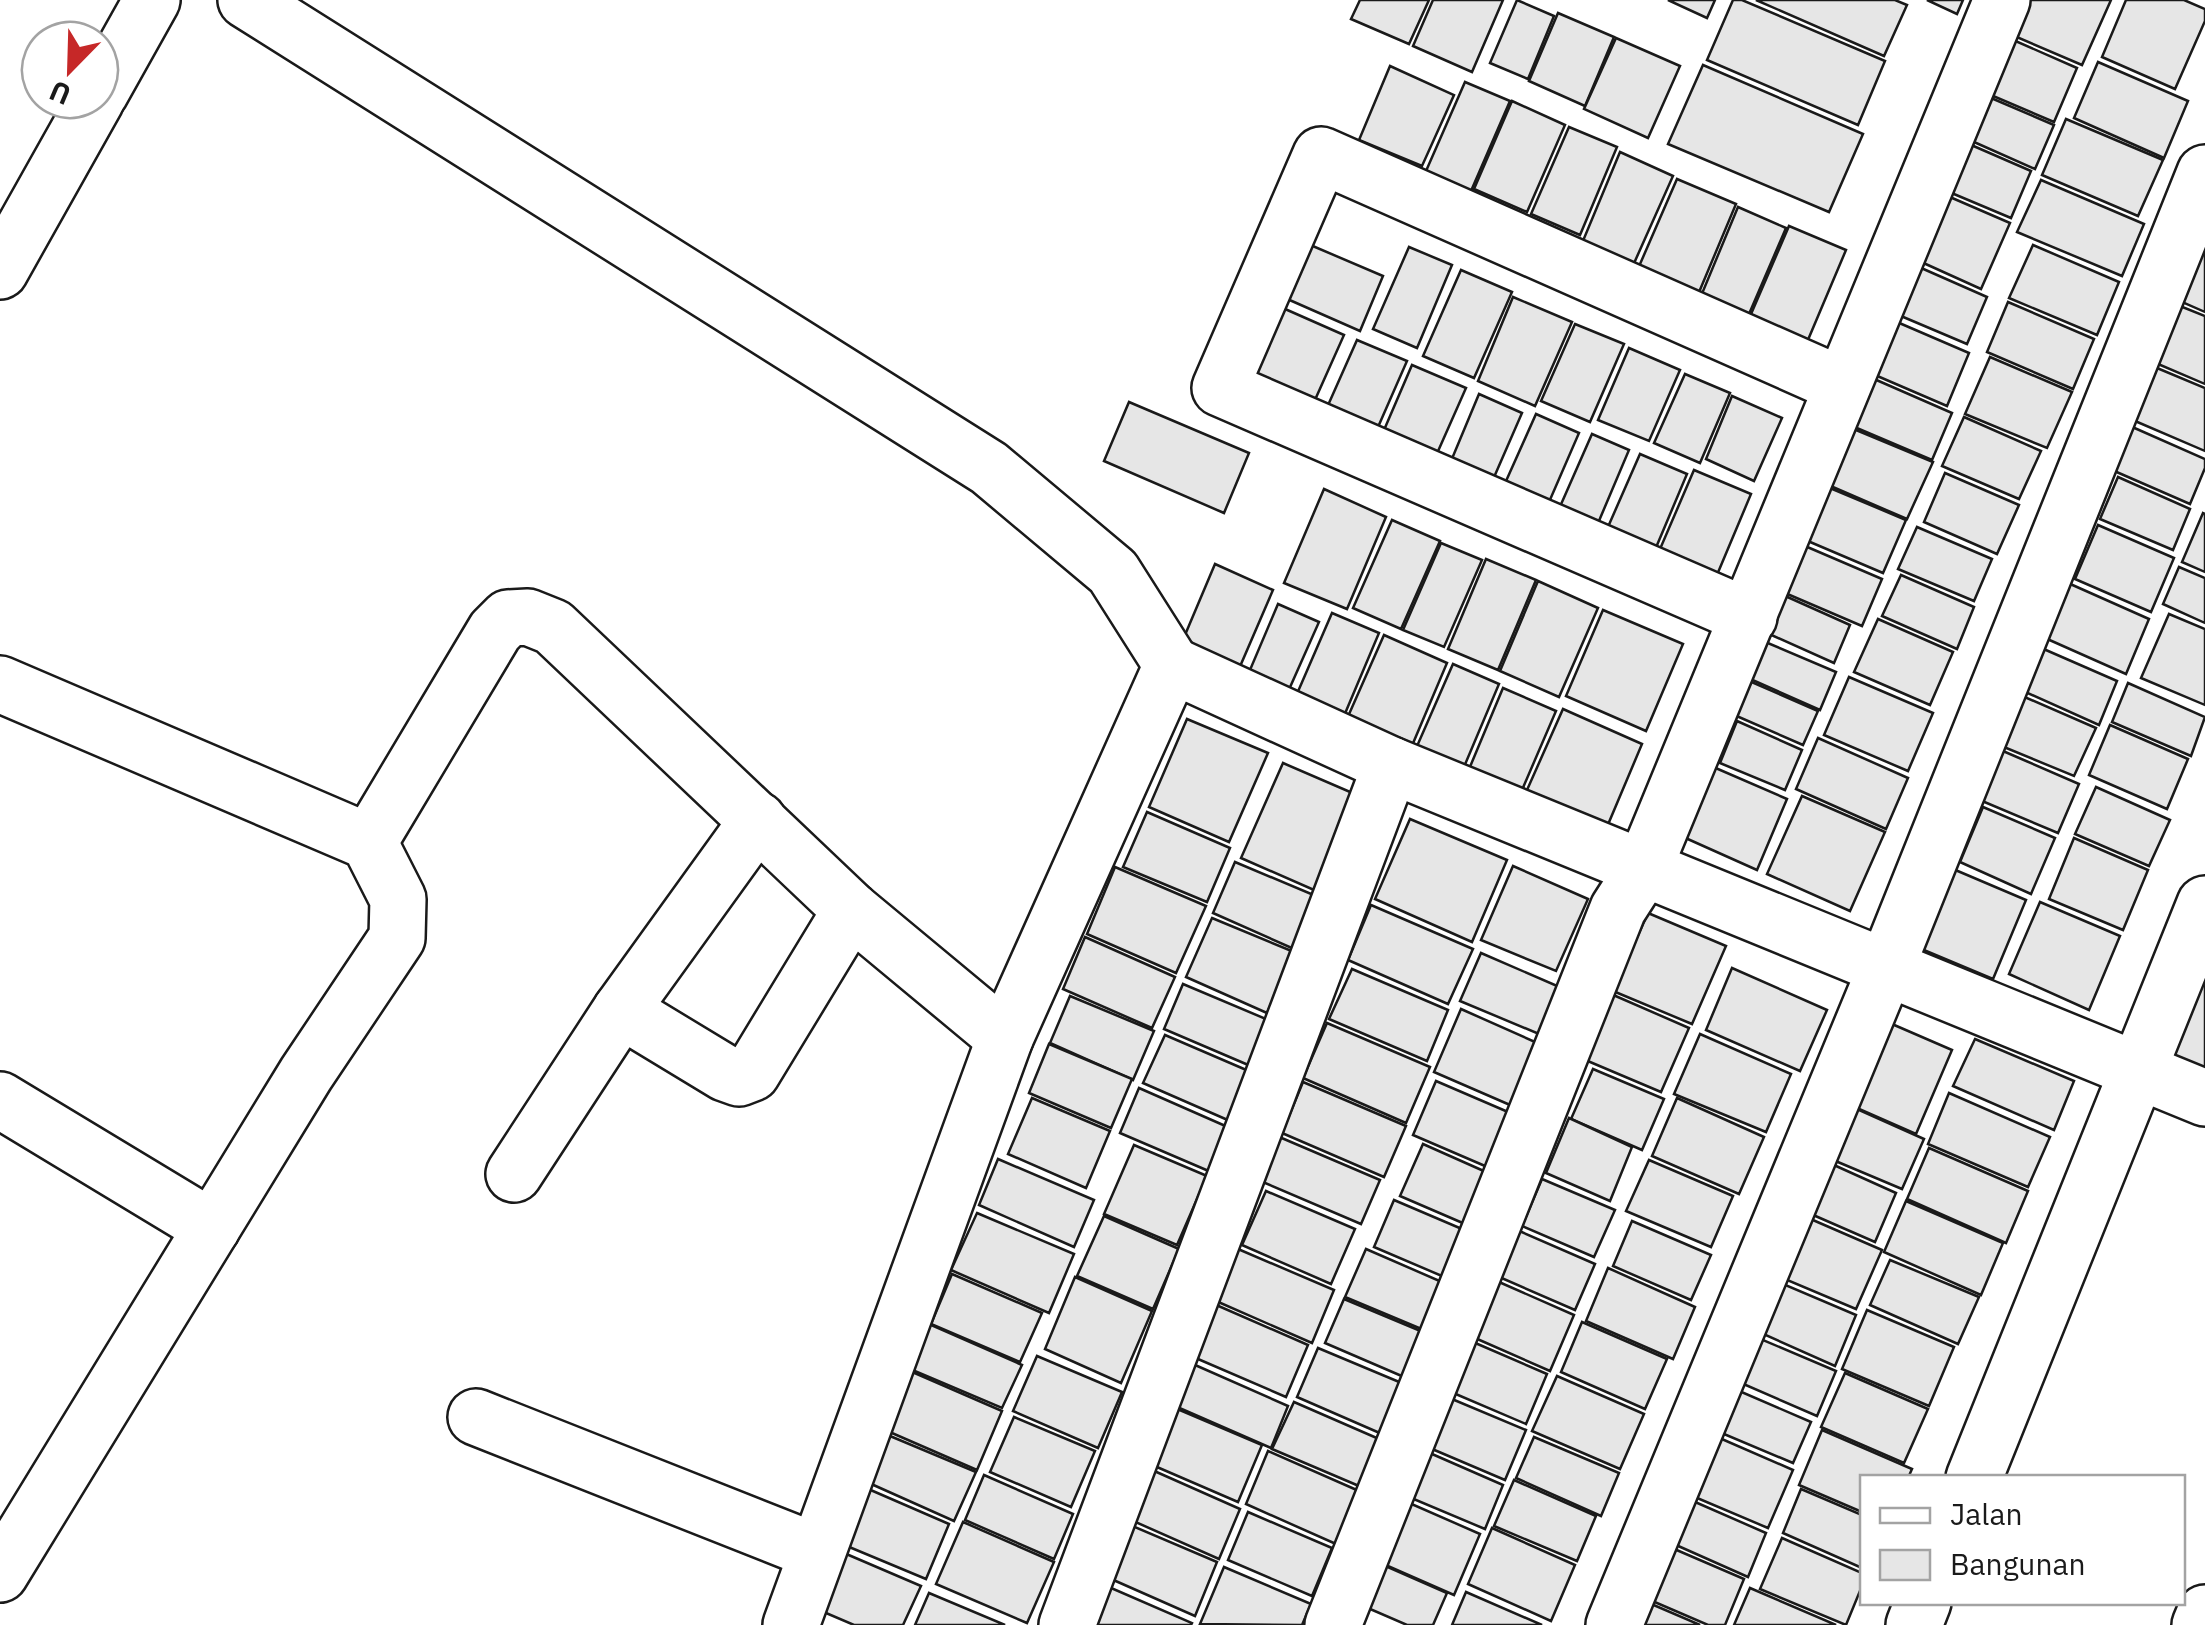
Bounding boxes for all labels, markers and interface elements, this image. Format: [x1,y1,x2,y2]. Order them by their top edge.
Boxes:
north arrow [20,20,120,120]
text: U [44,73,76,114]
legend [1860,1475,2185,1605]
text: Jalan [1950,1494,2023,1533]
text: Bangunan [1950,1544,2086,1583]

